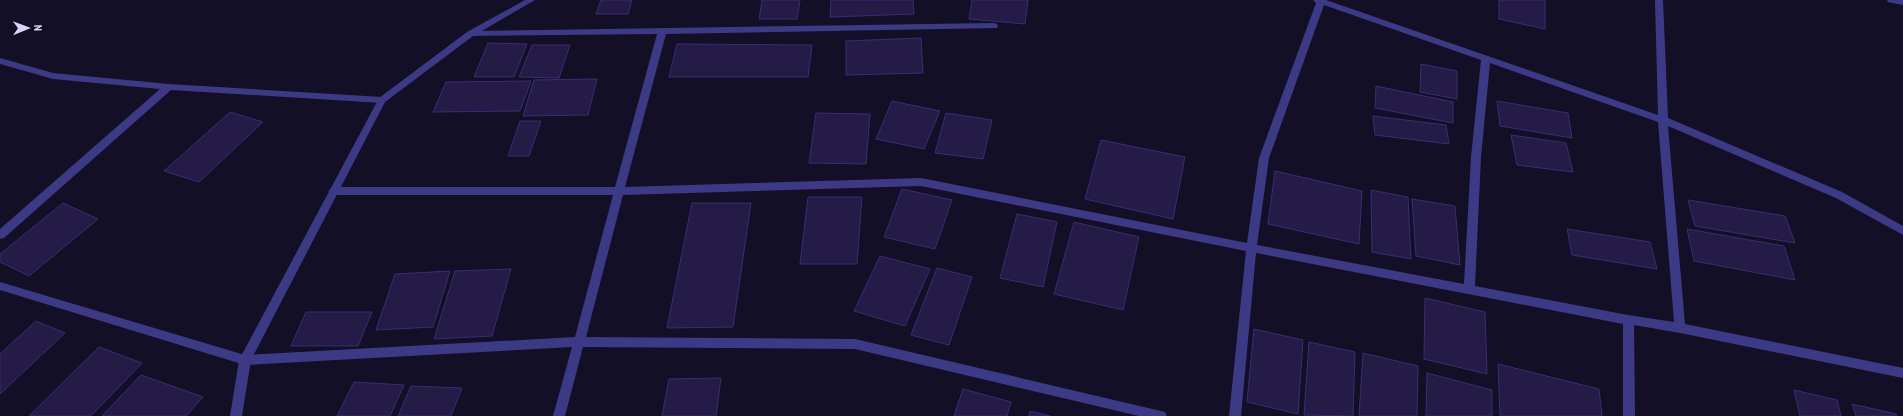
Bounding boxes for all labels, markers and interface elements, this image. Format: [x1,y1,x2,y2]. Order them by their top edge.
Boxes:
north arrow [8,8,48,48]
text: N [31,25,45,31]

